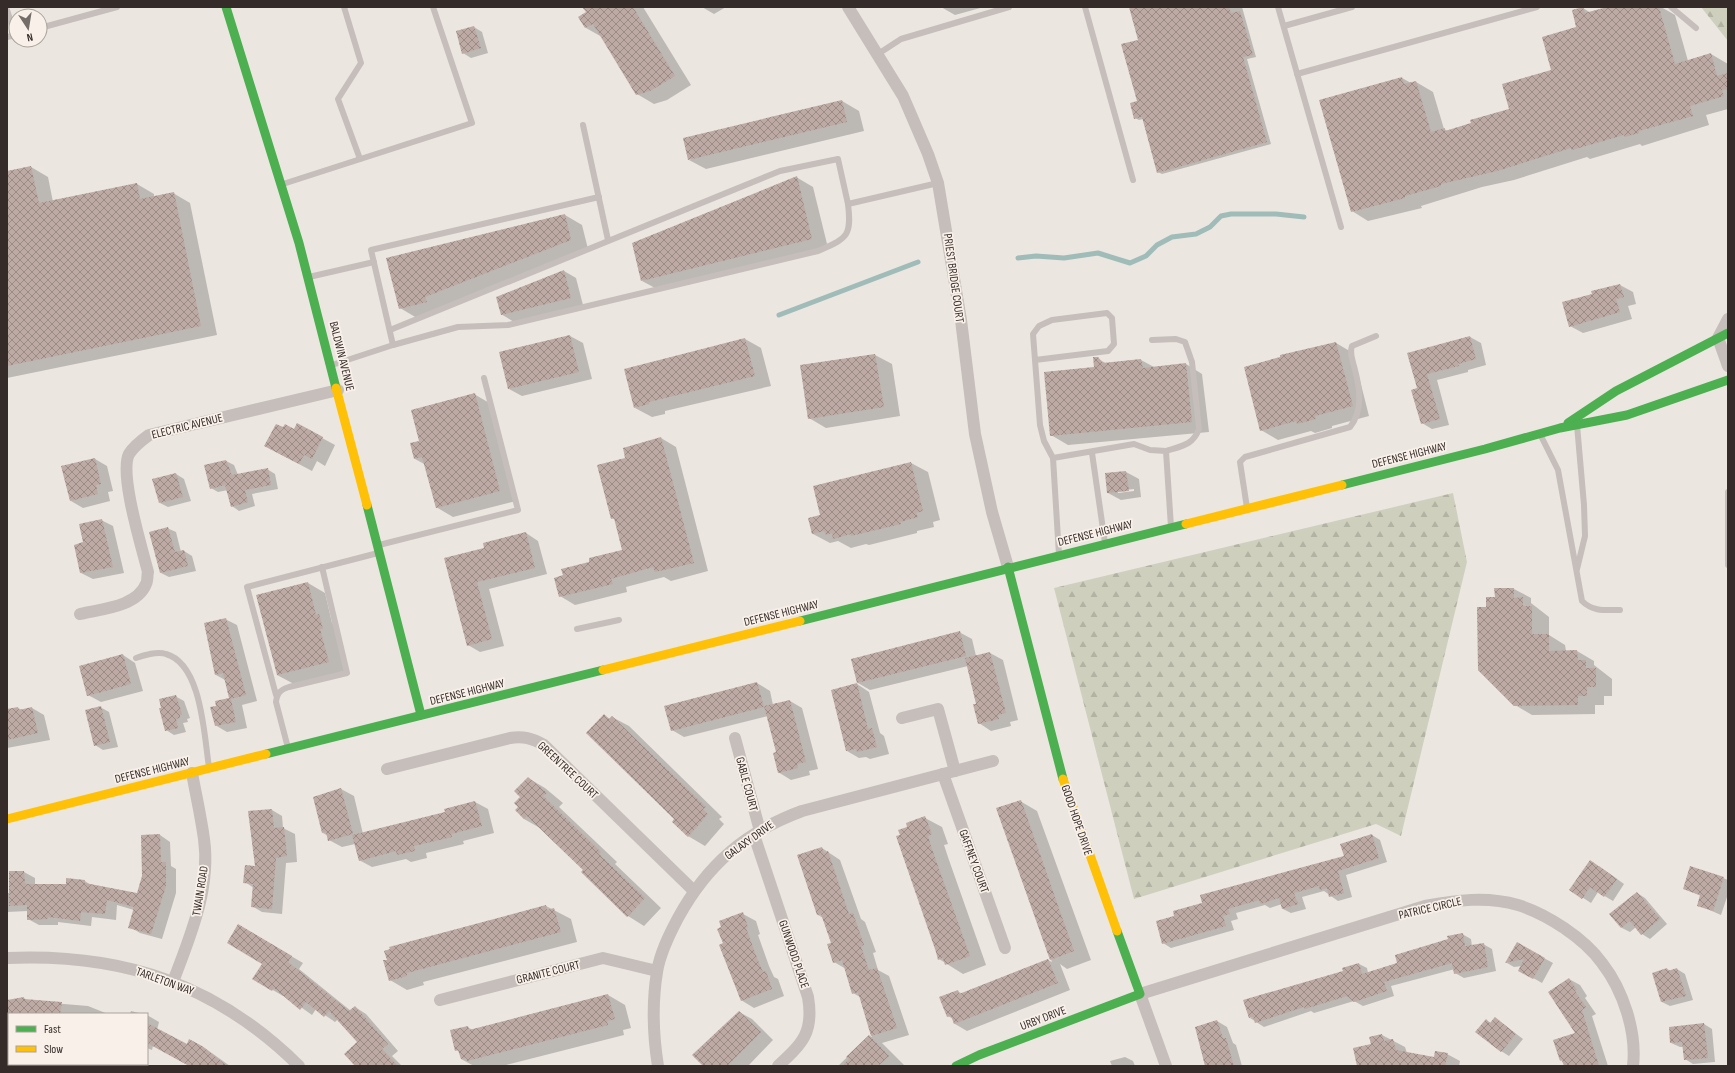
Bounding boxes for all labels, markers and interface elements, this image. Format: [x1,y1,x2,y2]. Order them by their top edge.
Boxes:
north arrow [8,8,48,48]
text: N [26,30,34,44]
street label: PRIEST BRIDGE COURT [940,233,967,324]
street label: BALDWIN AVENUE [326,320,357,392]
street label: ELECTRIC AVENUE [150,410,224,443]
street label: DEFENSE HIGHWAY [1370,439,1448,472]
street label: DEFENSE HIGHWAY [1056,517,1134,550]
street label: DEFENSE HIGHWAY [742,597,820,630]
street label: DEFENSE HIGHWAY [428,676,506,709]
street label: GREENTREE COURT [534,738,601,802]
street label: DEFENSE HIGHWAY [113,754,191,787]
street label: GABLE COURT [732,755,761,813]
street label: GOOD HOPE DRIVE [1057,783,1096,858]
street label: GALAXY DRIVE [722,817,777,863]
street label: GAFFNEY COURT [955,827,992,895]
street label: TWAIN ROAD [189,865,212,917]
street label: PATRICE CIRCLE [1397,894,1463,923]
street label: GUNWOOD PLACE [775,918,812,990]
street label: GRANITE COURT [515,957,581,988]
street label: TARLETON WAY [134,964,196,999]
street label: URBY DRIVE [1018,1003,1068,1034]
legend [8,1013,148,1065]
text: Fast [44,1022,61,1037]
text: Slow [44,1042,63,1057]

